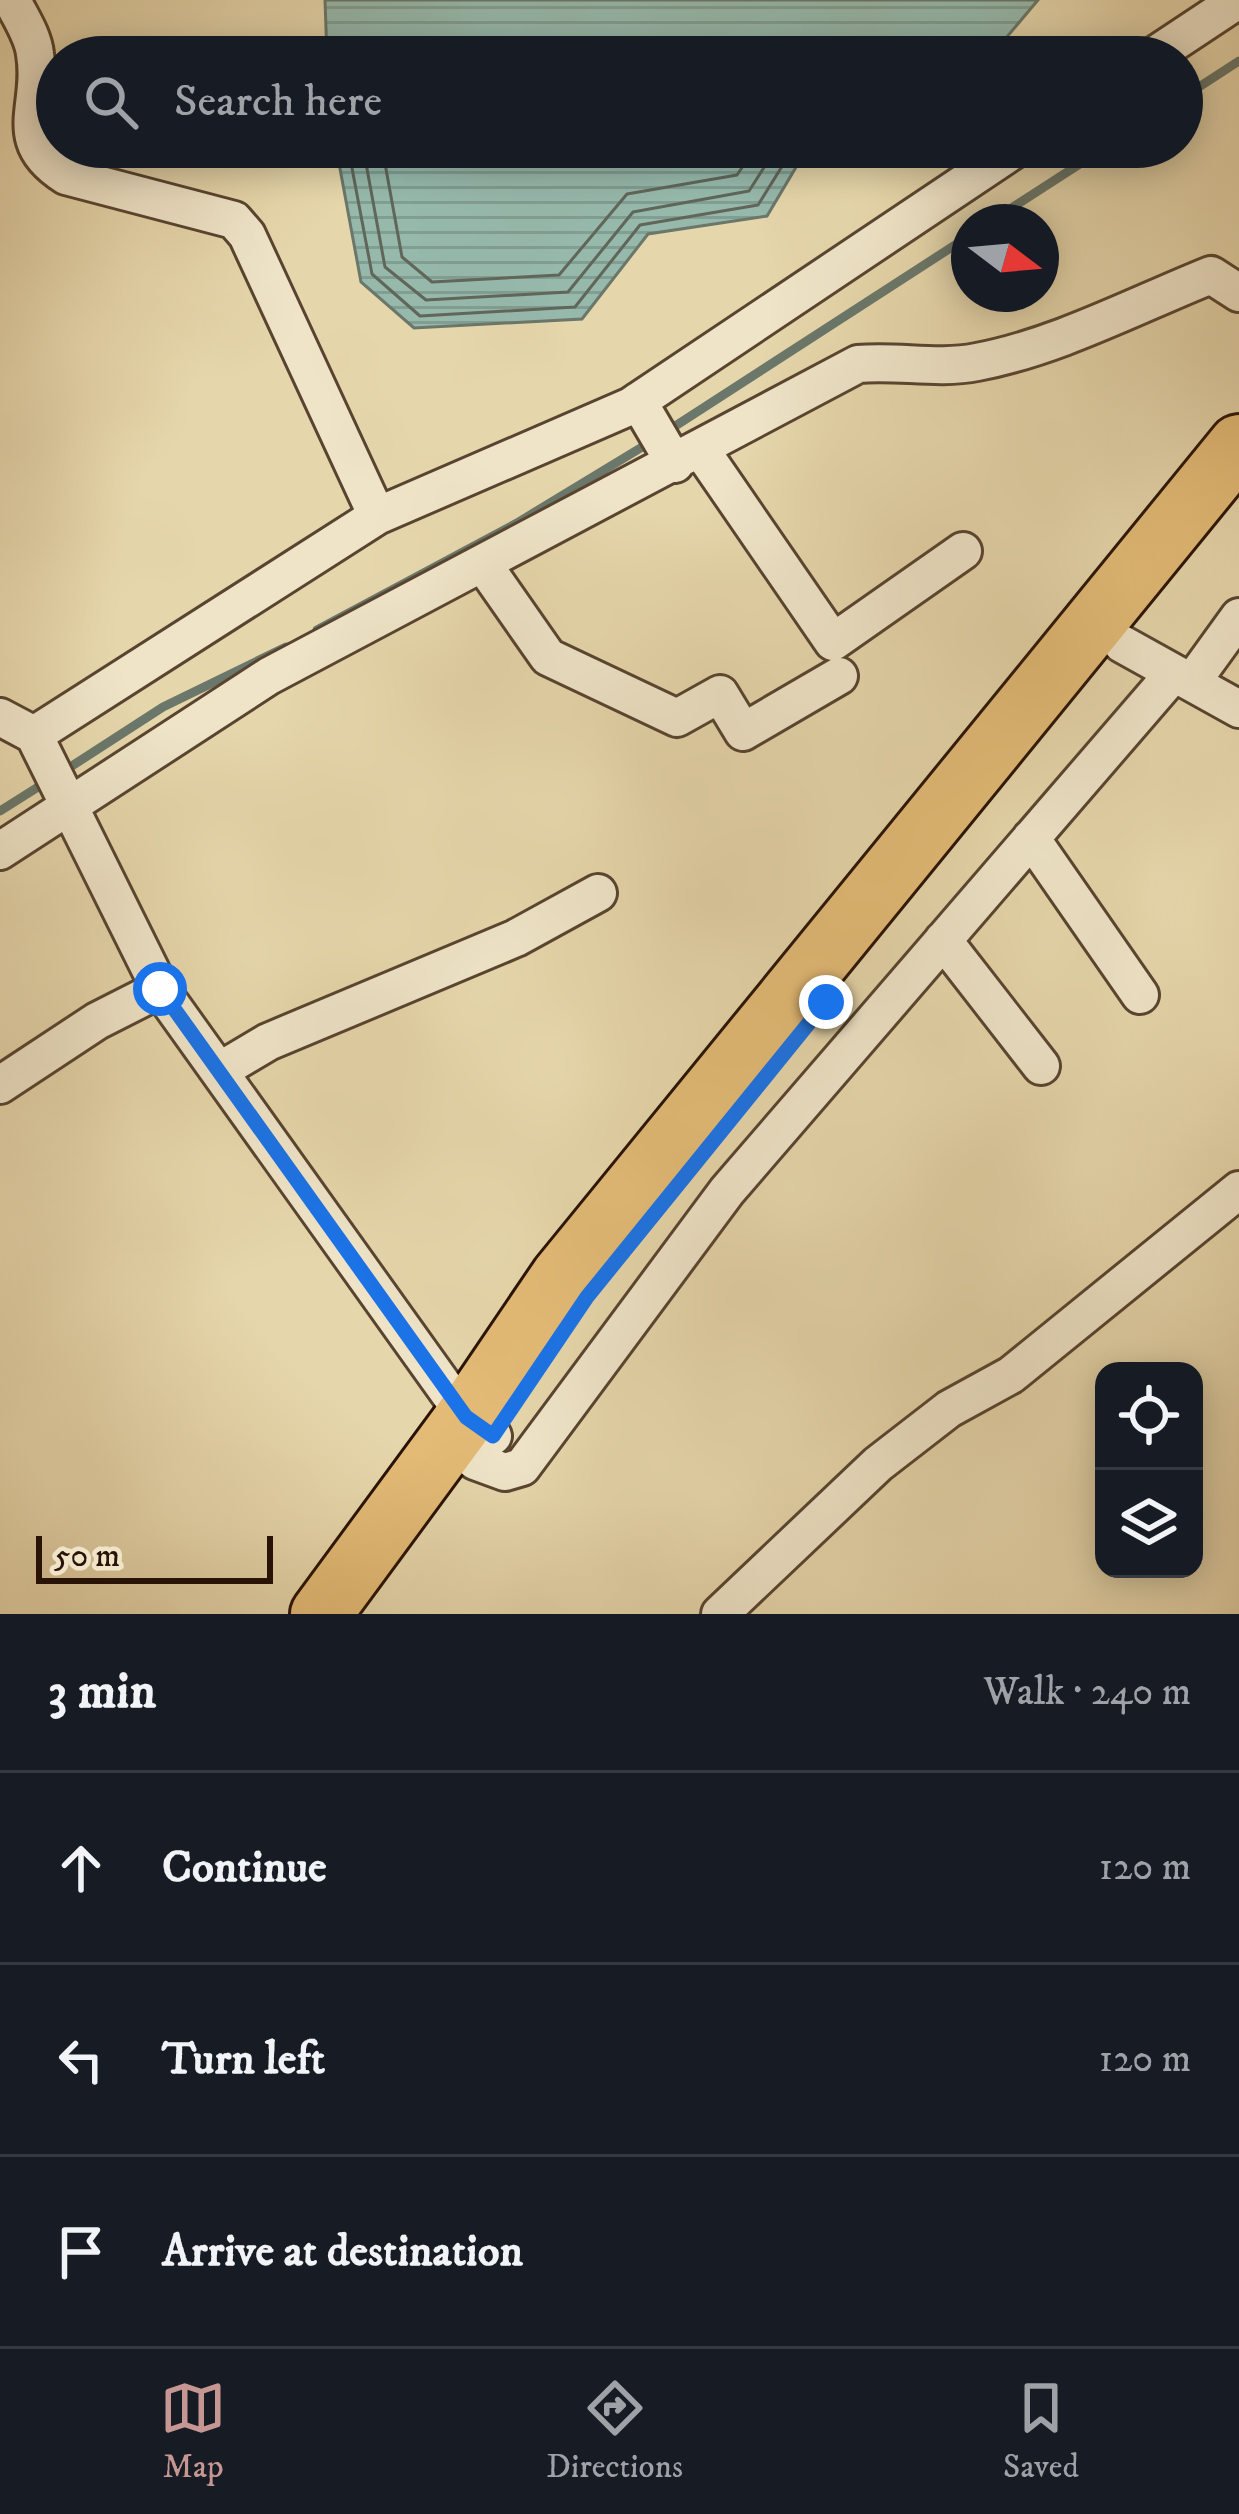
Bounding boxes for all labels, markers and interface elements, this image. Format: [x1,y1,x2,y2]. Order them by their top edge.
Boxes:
search box [36,36,1203,168]
icon: search [78,69,144,135]
text: Search here [174,74,382,130]
north arrow [951,204,1059,312]
route start [133,962,187,1016]
route end [799,975,853,1029]
map controls [1095,1362,1203,1578]
button: locate [1095,1362,1203,1470]
button: layers [1095,1470,1203,1578]
scale bar [36,1530,273,1583]
text: 50 m [54,1536,120,1577]
text: 3 min [48,1660,156,1724]
text: Walk · 240 m [984,1668,1191,1717]
icon: ahead [48,1835,114,1901]
text: Continue [162,1840,327,1896]
text: 120 m [1099,1843,1191,1892]
icon: left [48,2027,114,2093]
text: Turn left [162,2032,325,2088]
text: 120 m [1099,2035,1191,2084]
icon: arrive [48,2219,114,2285]
text: Arrive at destination [162,2224,523,2280]
tab: Map [160,2375,226,2488]
tab: Directions [546,2375,683,2488]
tab: Saved [1003,2375,1079,2488]

